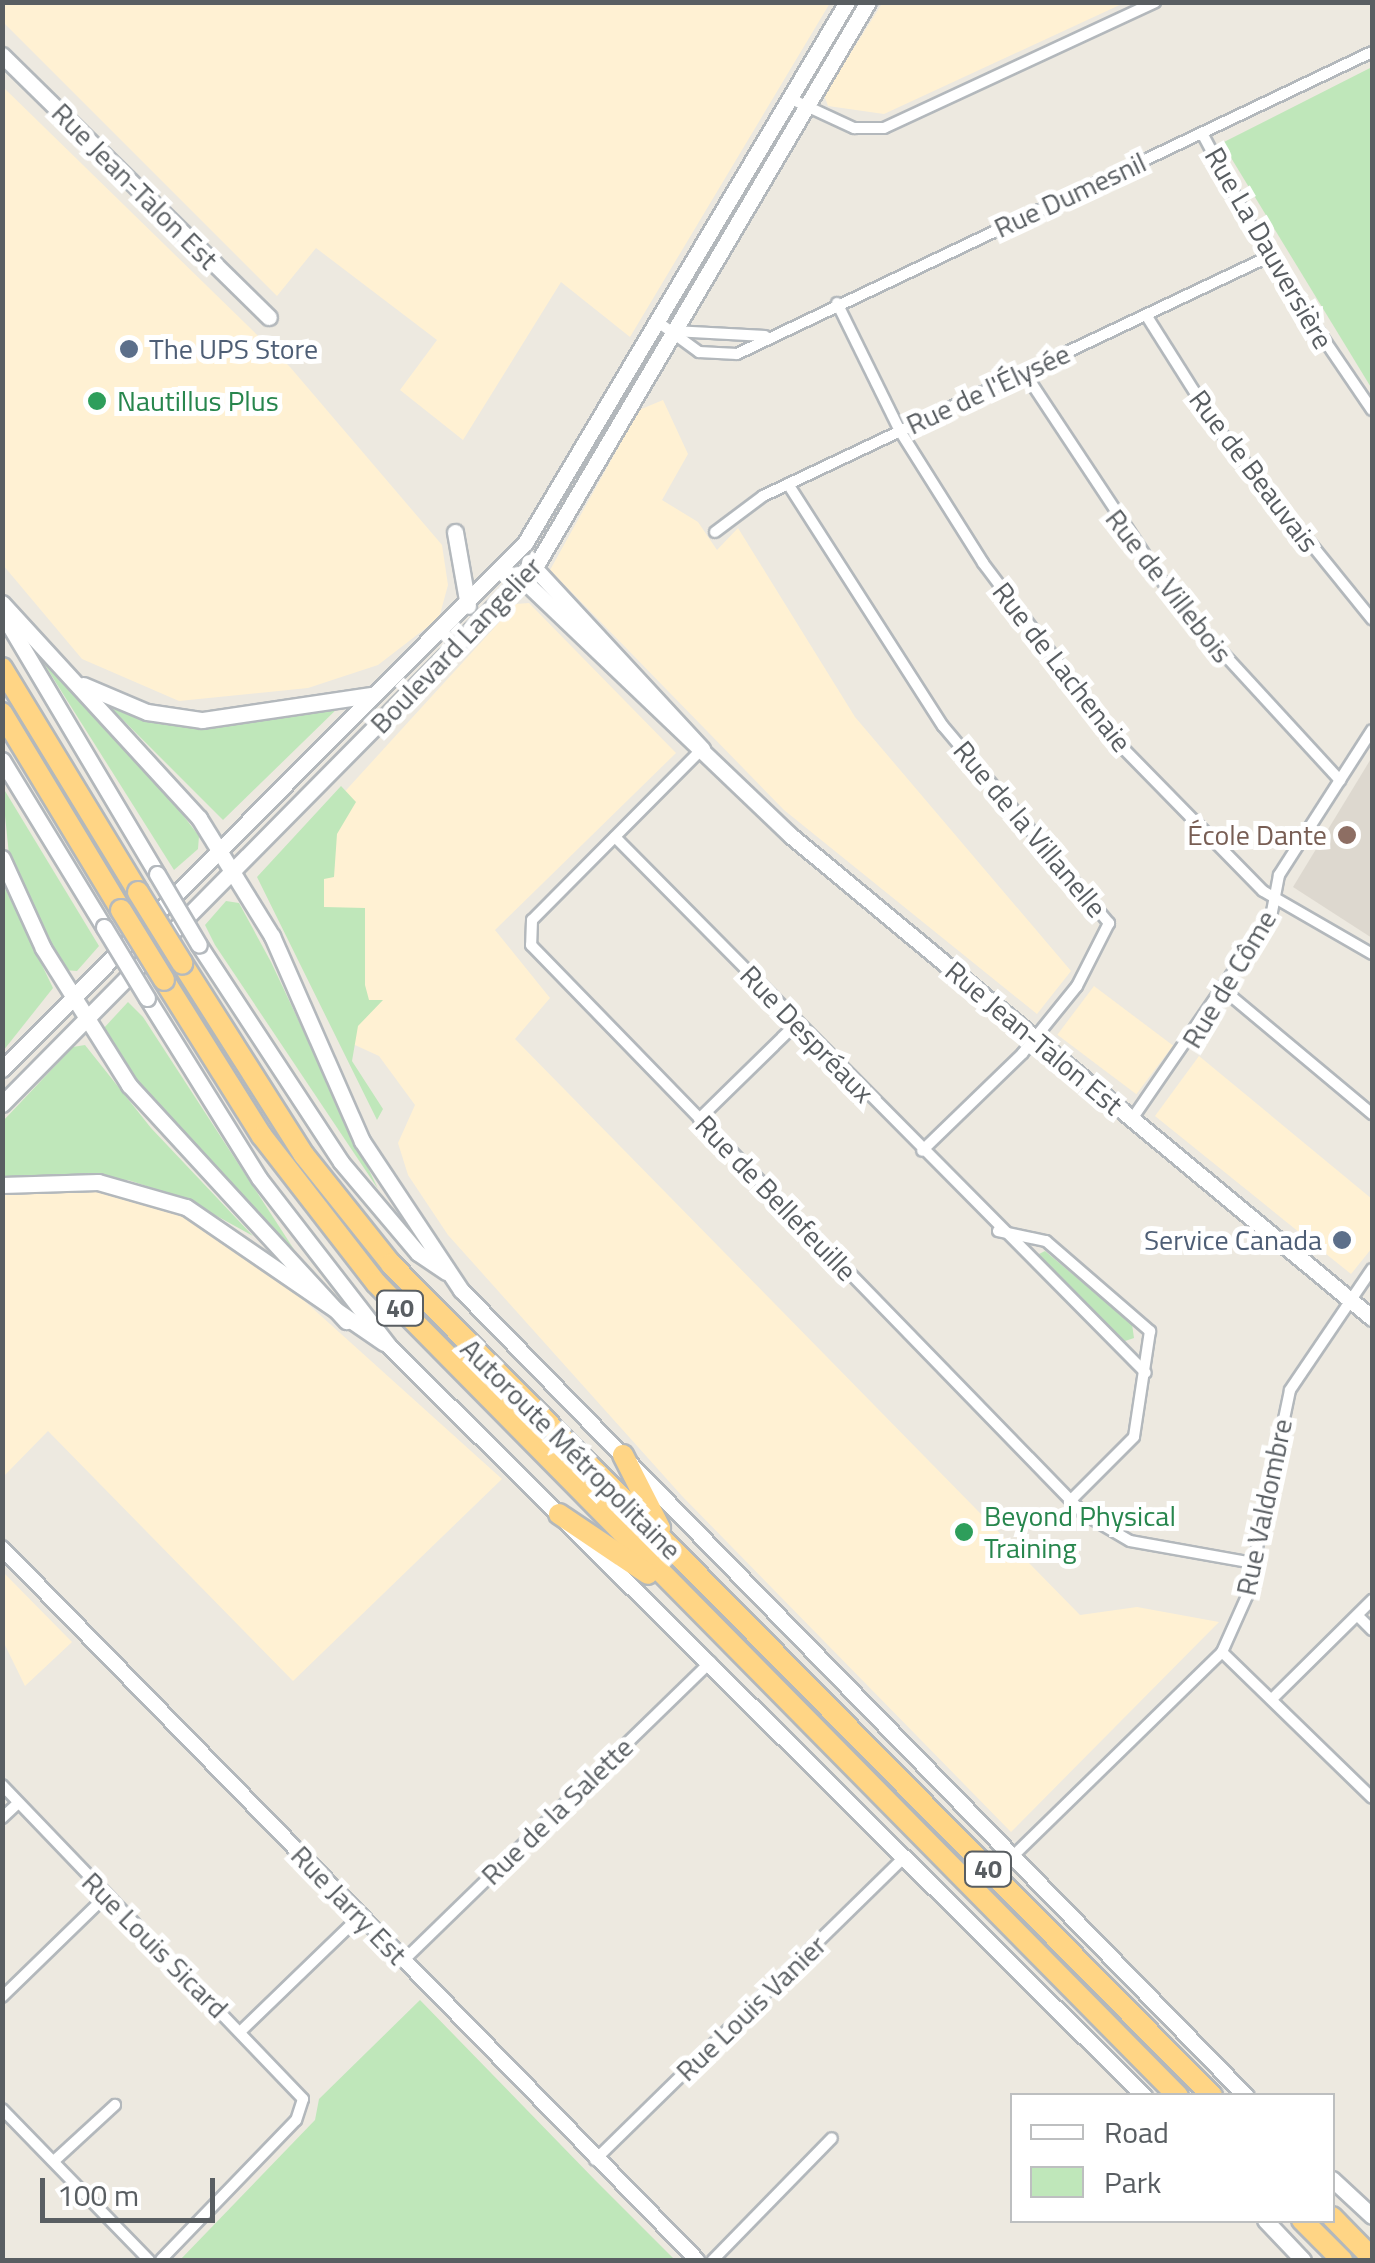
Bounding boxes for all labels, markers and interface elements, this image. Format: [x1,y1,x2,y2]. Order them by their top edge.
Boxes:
street label: Rue Jean-Talon Est [45,96,225,276]
street label: Rue La Dauversière [1198,141,1340,355]
street label: Rue Dumesnil [989,145,1151,245]
place label: The UPS Store [149,332,318,366]
street label: Rue de l'Élysée [901,337,1075,441]
marker: The UPS Store [118,338,140,360]
street label: Rue de Beauvais [1182,383,1326,559]
place label: Nautillus Plus [117,384,279,418]
marker: Nautillus Plus [86,390,108,412]
street label: Rue de Villebois [1099,503,1239,669]
street label: Boulevard Langelier [363,550,549,740]
street label: Rue de Lachenaie [985,576,1139,758]
street label: Rue de la Villanelle [947,734,1113,924]
place label: École Dante [1187,818,1327,852]
marker: École Dante [1336,824,1358,846]
street label: Rue de Côme [1175,904,1283,1054]
street label: Rue Jean-Talon Est [939,954,1129,1122]
street label: Rue Despréaux [733,959,881,1109]
street label: Rue de Bellefeuille [688,1108,864,1288]
place label: Service Canada [1144,1223,1322,1257]
marker: Service Canada [1331,1229,1353,1251]
road number: 40 [375,1288,425,1328]
street label: Autoroute Métropolitaine [454,1332,688,1566]
street label: Rue Valdombre [1229,1416,1299,1598]
place label: Beyond Physical Training [984,1499,1176,1565]
marker: Beyond Physical Training [953,1521,975,1543]
street label: Rue de la Salette [474,1730,640,1892]
street label: Rue Jarry Est [284,1839,414,1971]
road number: 40 [963,1849,1013,1889]
street label: Rue Louis Sicard [75,1865,235,2025]
street label: Rue Louis Vanier [669,1928,833,2088]
legend [1010,2093,1335,2223]
text: Road [1104,2109,1169,2155]
scale bar [45,2158,220,2220]
text: Park [1104,2159,1161,2205]
text: 100 m [57,2172,139,2218]

